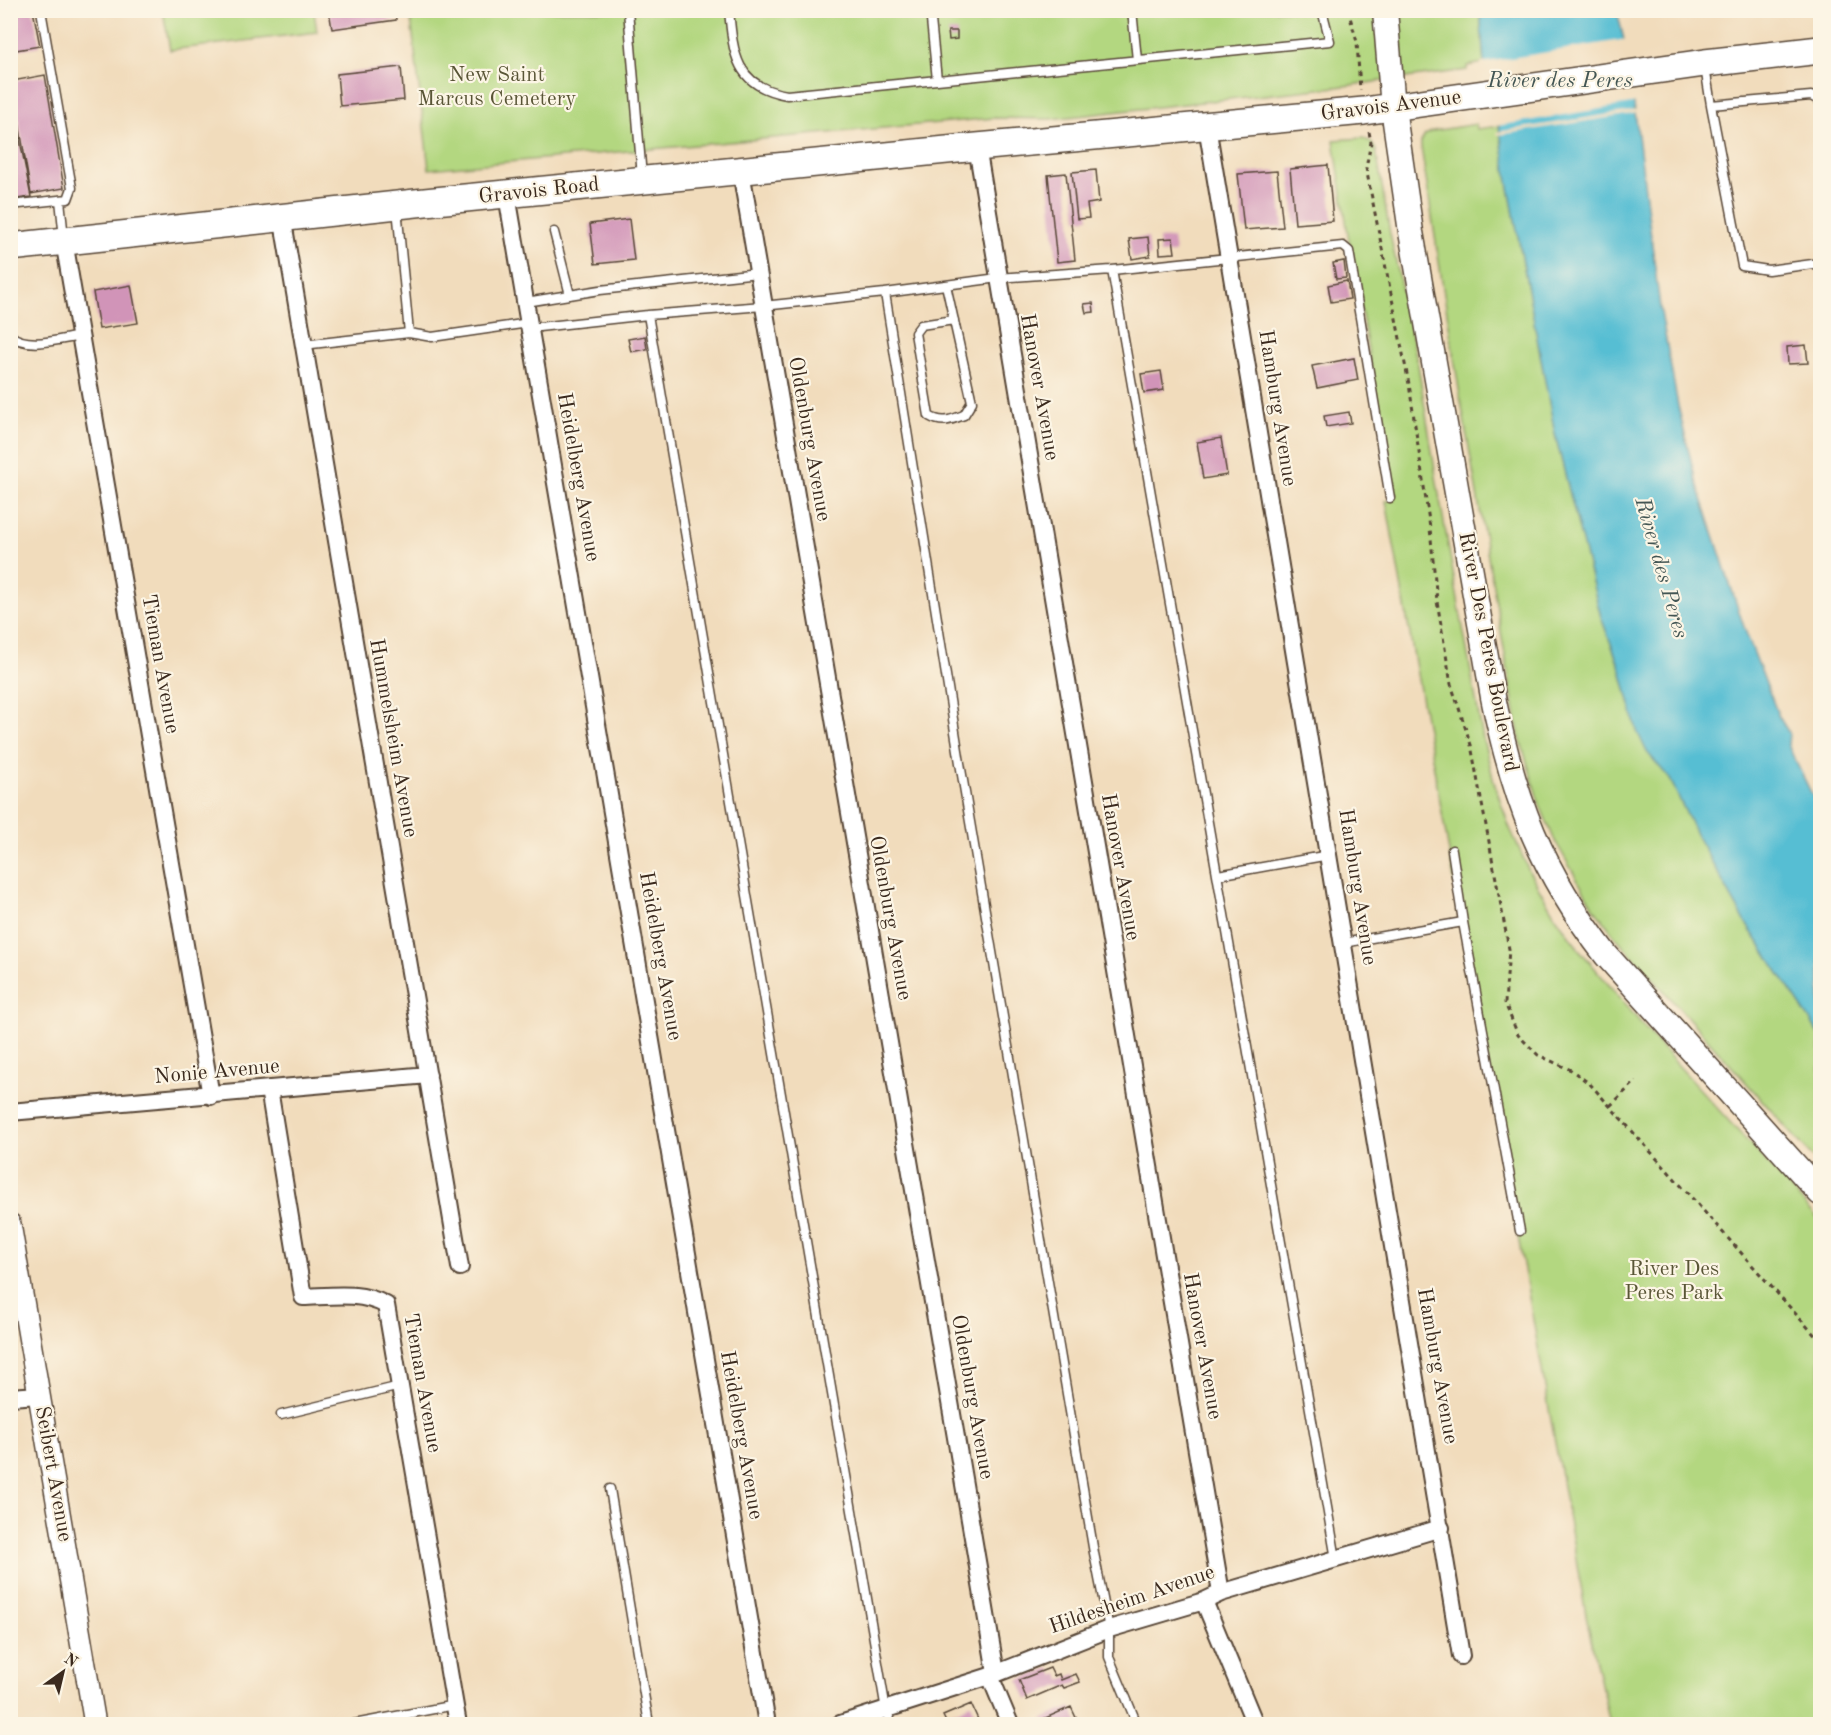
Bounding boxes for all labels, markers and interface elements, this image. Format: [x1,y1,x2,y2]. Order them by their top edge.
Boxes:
park label: New Saint Marcus Cemetery [418,65,576,110]
water label: River des Peres [1486,70,1633,92]
street label: Gravois Avenue [1320,87,1462,125]
street label: Gravois Road [478,174,601,208]
street label: Hanover Avenue [1016,312,1062,462]
street label: Hamburg Avenue [1254,328,1300,488]
street label: Oldenburg Avenue [784,355,834,523]
street label: Heidelberg Avenue [553,391,603,563]
water label: River des Peres [1630,494,1692,641]
street label: River Des Peres Boulevard [1454,530,1522,774]
street label: Tieman Avenue [137,593,183,735]
street label: Hummelsheim Avenue [365,637,421,839]
street label: Hanover Avenue [1097,792,1143,942]
street label: Hamburg Avenue [1334,807,1380,967]
street label: Oldenburg Avenue [865,834,915,1002]
street label: Heidelberg Avenue [635,870,685,1042]
street label: Nonie Avenue [153,1056,281,1088]
park label: River Des Peres Park [1624,1259,1724,1304]
street label: Hanover Avenue [1179,1271,1225,1421]
street label: Hamburg Avenue [1413,1286,1461,1446]
street label: Tieman Avenue [399,1312,445,1454]
street label: Oldenburg Avenue [947,1313,997,1481]
street label: Heidelberg Avenue [716,1349,766,1521]
street label: Seibert Avenue [31,1405,75,1543]
street label: Hildesheim Avenue [1046,1562,1218,1638]
north arrow [33,1642,93,1702]
text: N [61,1651,80,1672]

